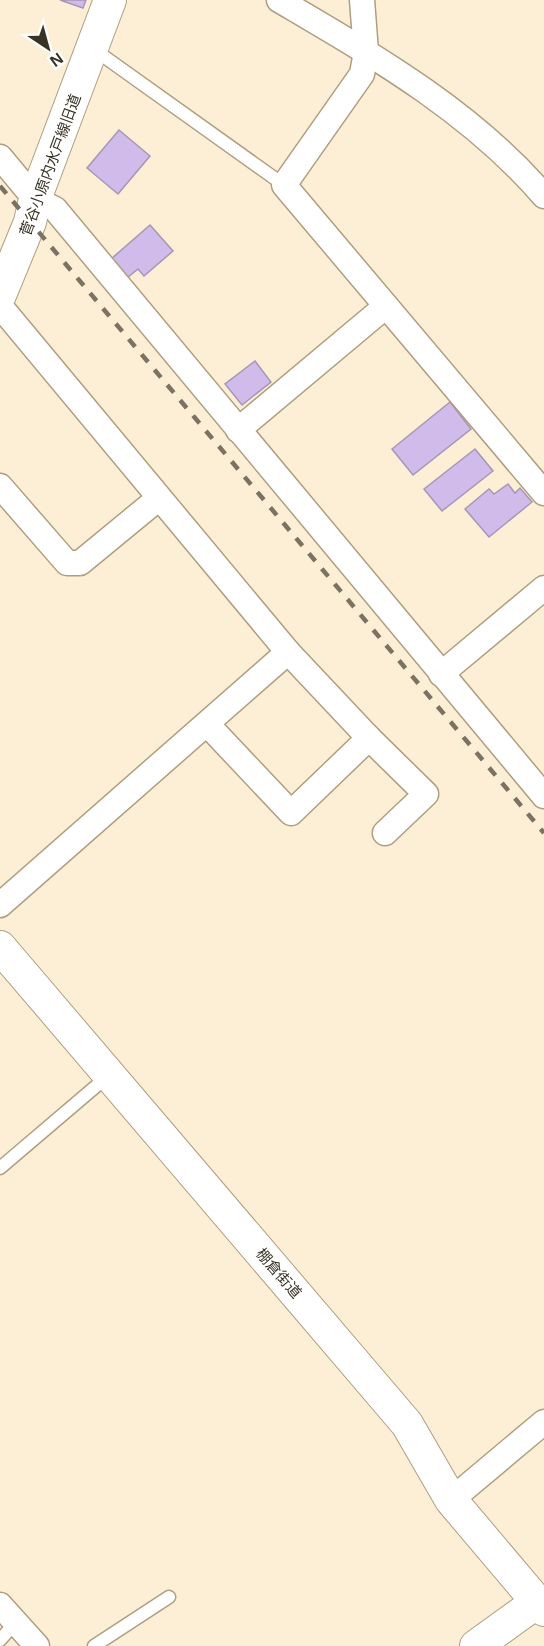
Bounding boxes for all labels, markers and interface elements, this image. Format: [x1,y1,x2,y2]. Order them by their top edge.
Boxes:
north arrow [18,18,78,78]
text: N [47,49,66,70]
street label: 菅谷小原内水戸線旧道 [16,92,84,238]
street label: 棚倉街道 [253,1245,305,1301]

